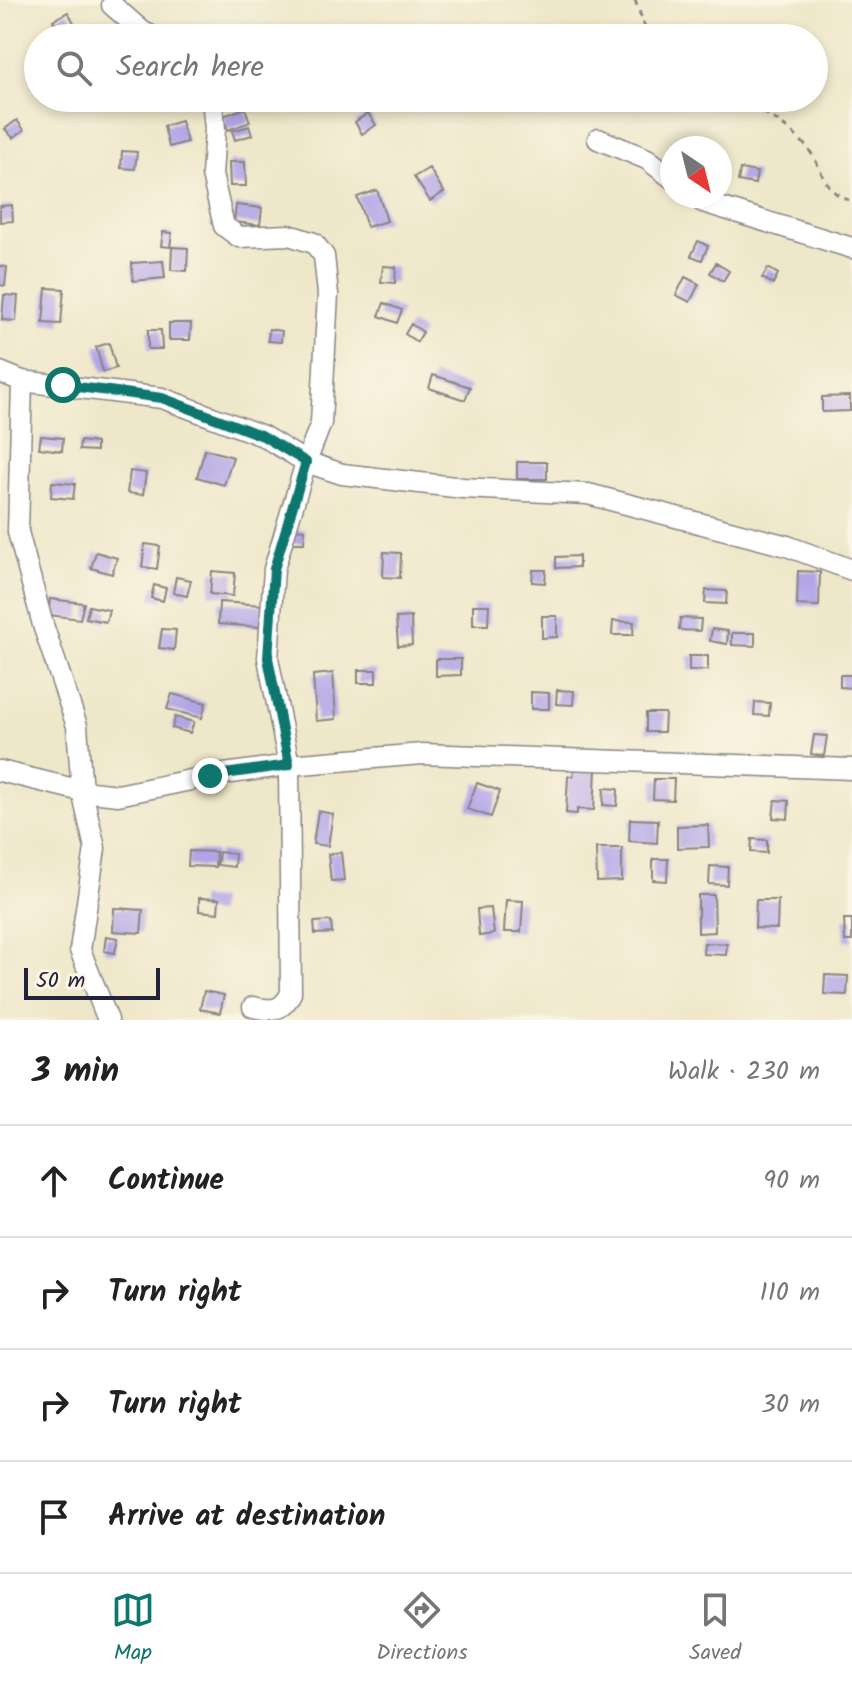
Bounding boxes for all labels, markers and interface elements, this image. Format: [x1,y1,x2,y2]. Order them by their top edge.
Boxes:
search box [24,24,828,112]
text: Search here [116,44,264,92]
icon: search [52,46,96,90]
north arrow [660,136,732,208]
route start [45,367,81,403]
route end [192,758,228,794]
scale bar [24,964,160,1000]
text: 50 m [36,964,85,999]
text: 3 min [32,1045,119,1099]
text: Walk · 230 m [668,1051,820,1093]
text: Continue [108,1157,224,1205]
icon: ahead [32,1159,76,1203]
text: 90 m [763,1160,820,1202]
text: Turn right [108,1269,241,1317]
icon: right [32,1271,76,1315]
text: 110 m [760,1272,820,1314]
text: Turn right [108,1381,241,1429]
icon: right [32,1383,76,1427]
text: 30 m [761,1384,820,1426]
text: Arrive at destination [108,1493,385,1541]
icon: arrive [32,1495,76,1539]
tab: Map [111,1588,155,1671]
tab: Directions [376,1588,468,1671]
tab: Saved [689,1588,741,1671]

